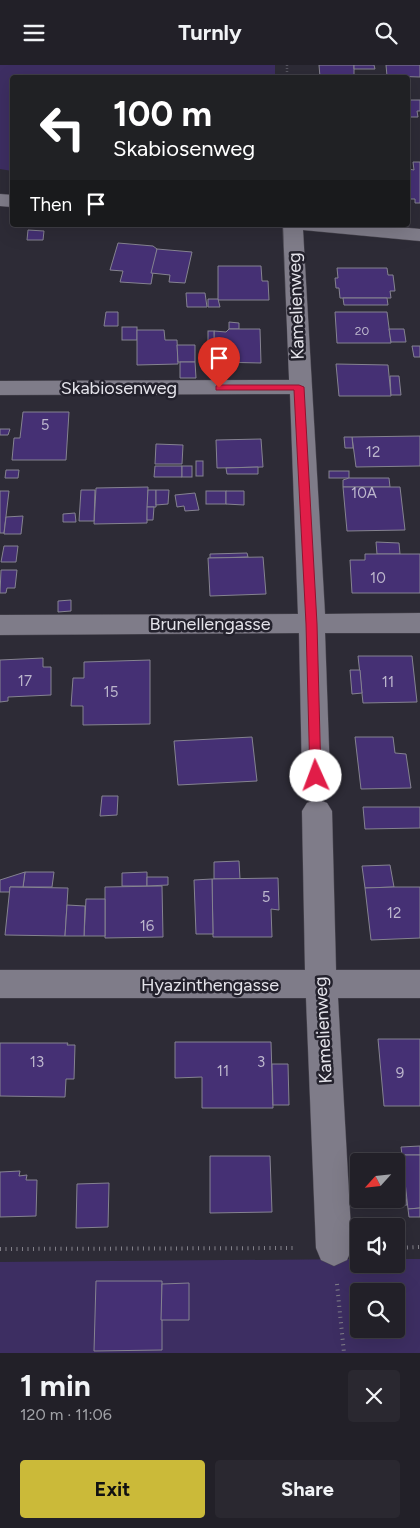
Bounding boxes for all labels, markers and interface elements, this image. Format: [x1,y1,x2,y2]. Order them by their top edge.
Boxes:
icon: menu [20,19,48,47]
text: Turnly [178,19,242,46]
icon: search [372,19,400,47]
text: 100 m [113,93,212,135]
icon: left [30,95,95,160]
text: Skabiosenweg [113,135,255,162]
icon: arrive [82,190,110,218]
text: Then [30,193,72,216]
street label: Kamelienweg [283,252,309,360]
house number: 20 [355,324,370,338]
pin [198,337,240,388]
icon: arrive [205,344,233,372]
street label: Skabiosenweg [61,377,177,399]
house number: 5 [41,416,49,434]
house number: 12 [366,443,380,461]
house number: 10A [351,484,377,502]
house number: 10 [370,569,386,587]
street label: Brunellengasse [149,613,271,635]
house number: 17 [18,672,32,690]
house number: 11 [382,673,394,691]
house number: 15 [104,683,118,701]
position arrow [289,749,341,801]
house number: 5 [262,888,270,906]
house number: 12 [387,904,401,922]
house number: 16 [140,917,155,935]
street label: Hyazinthengasse [141,974,279,996]
street label: Kamelienweg [309,976,337,1084]
house number: 13 [30,1053,44,1071]
house number: 3 [257,1053,265,1071]
house number: 11 [217,1062,229,1080]
house number: 9 [396,1064,404,1082]
north arrow [350,1153,405,1207]
map controls [350,1153,405,1338]
button: sound [350,1218,405,1273]
button: search [350,1283,405,1338]
text: 1 min [20,1367,91,1404]
button: close [348,1370,400,1422]
text: 120 m · 11:06 [20,1405,112,1424]
button: Exit [20,1460,205,1518]
button: Share [215,1460,400,1518]

